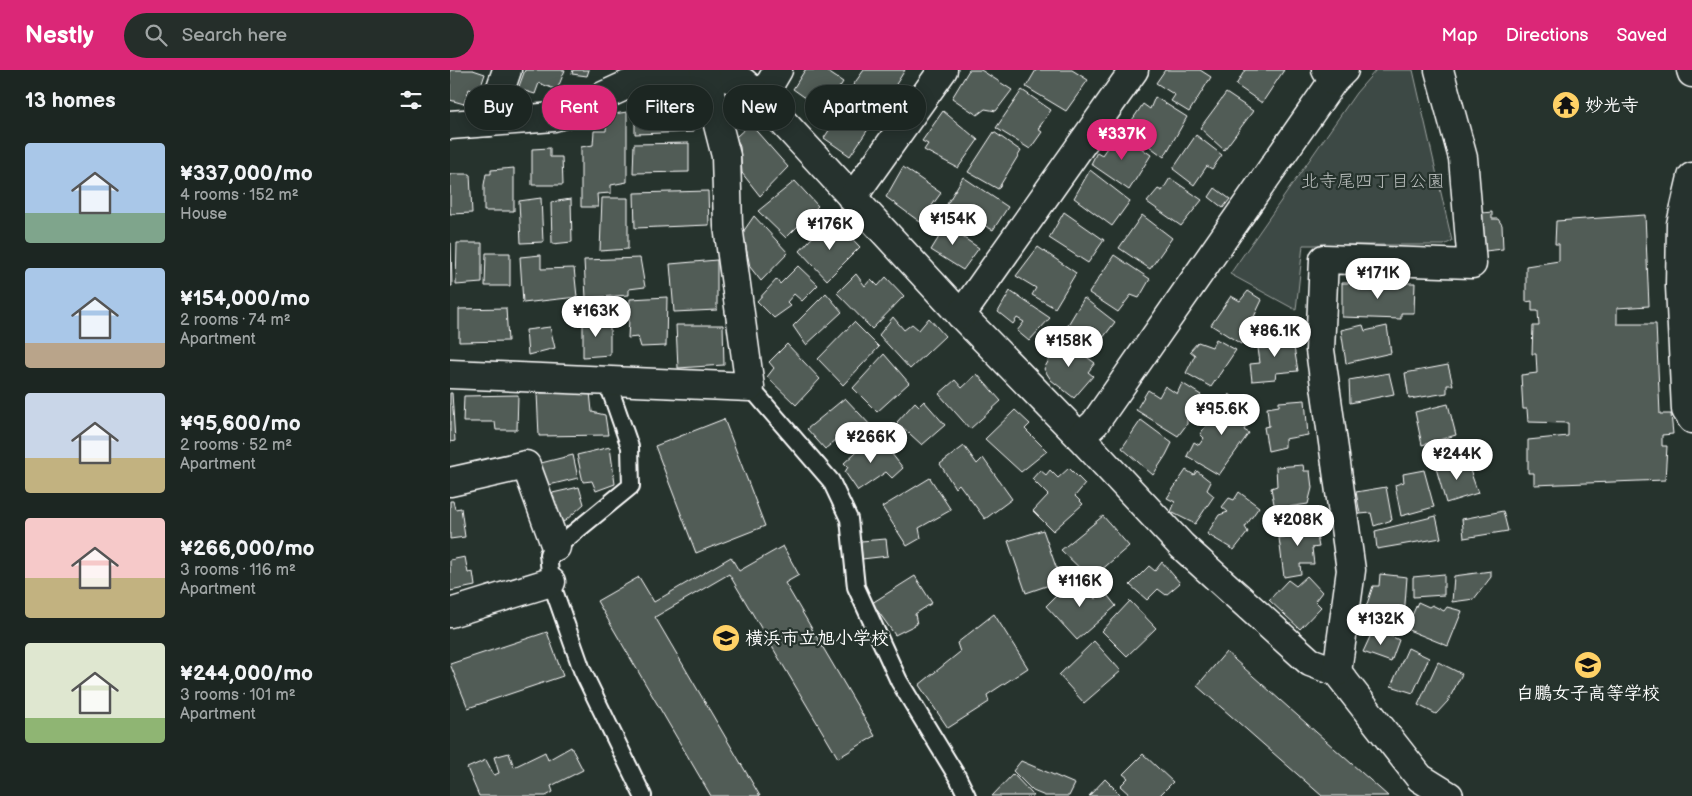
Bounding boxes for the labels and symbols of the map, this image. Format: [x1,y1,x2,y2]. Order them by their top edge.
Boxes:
temple icon: 妙光寺 [1551,90,1581,120]
place label: 妙光寺 [1585,95,1639,116]
pin: ¥337K [1087,118,1157,161]
park label: 北寺尾四丁目公園 [1301,171,1445,192]
pin: ¥154K [918,204,988,246]
pin: ¥176K [795,208,865,251]
pin: ¥171K [1343,258,1413,300]
pin: ¥163K [561,296,631,338]
pin: ¥86.1K [1234,316,1316,358]
pin: ¥158K [1034,326,1104,368]
pin: ¥95.6K [1181,394,1263,436]
pin: ¥266K [836,422,906,464]
pin: ¥244K [1422,438,1492,481]
pin: ¥208K [1263,504,1333,547]
pin: ¥116K [1045,566,1115,608]
pin: ¥132K [1346,604,1416,646]
school or university icon: 横浜市立旭小学校 [711,623,741,653]
place label: 横浜市立旭小学校 [745,628,889,649]
school or university icon: 白鵬女子高等学校 [1573,650,1603,680]
place label: 白鵬女子高等学校 [1516,683,1660,704]

